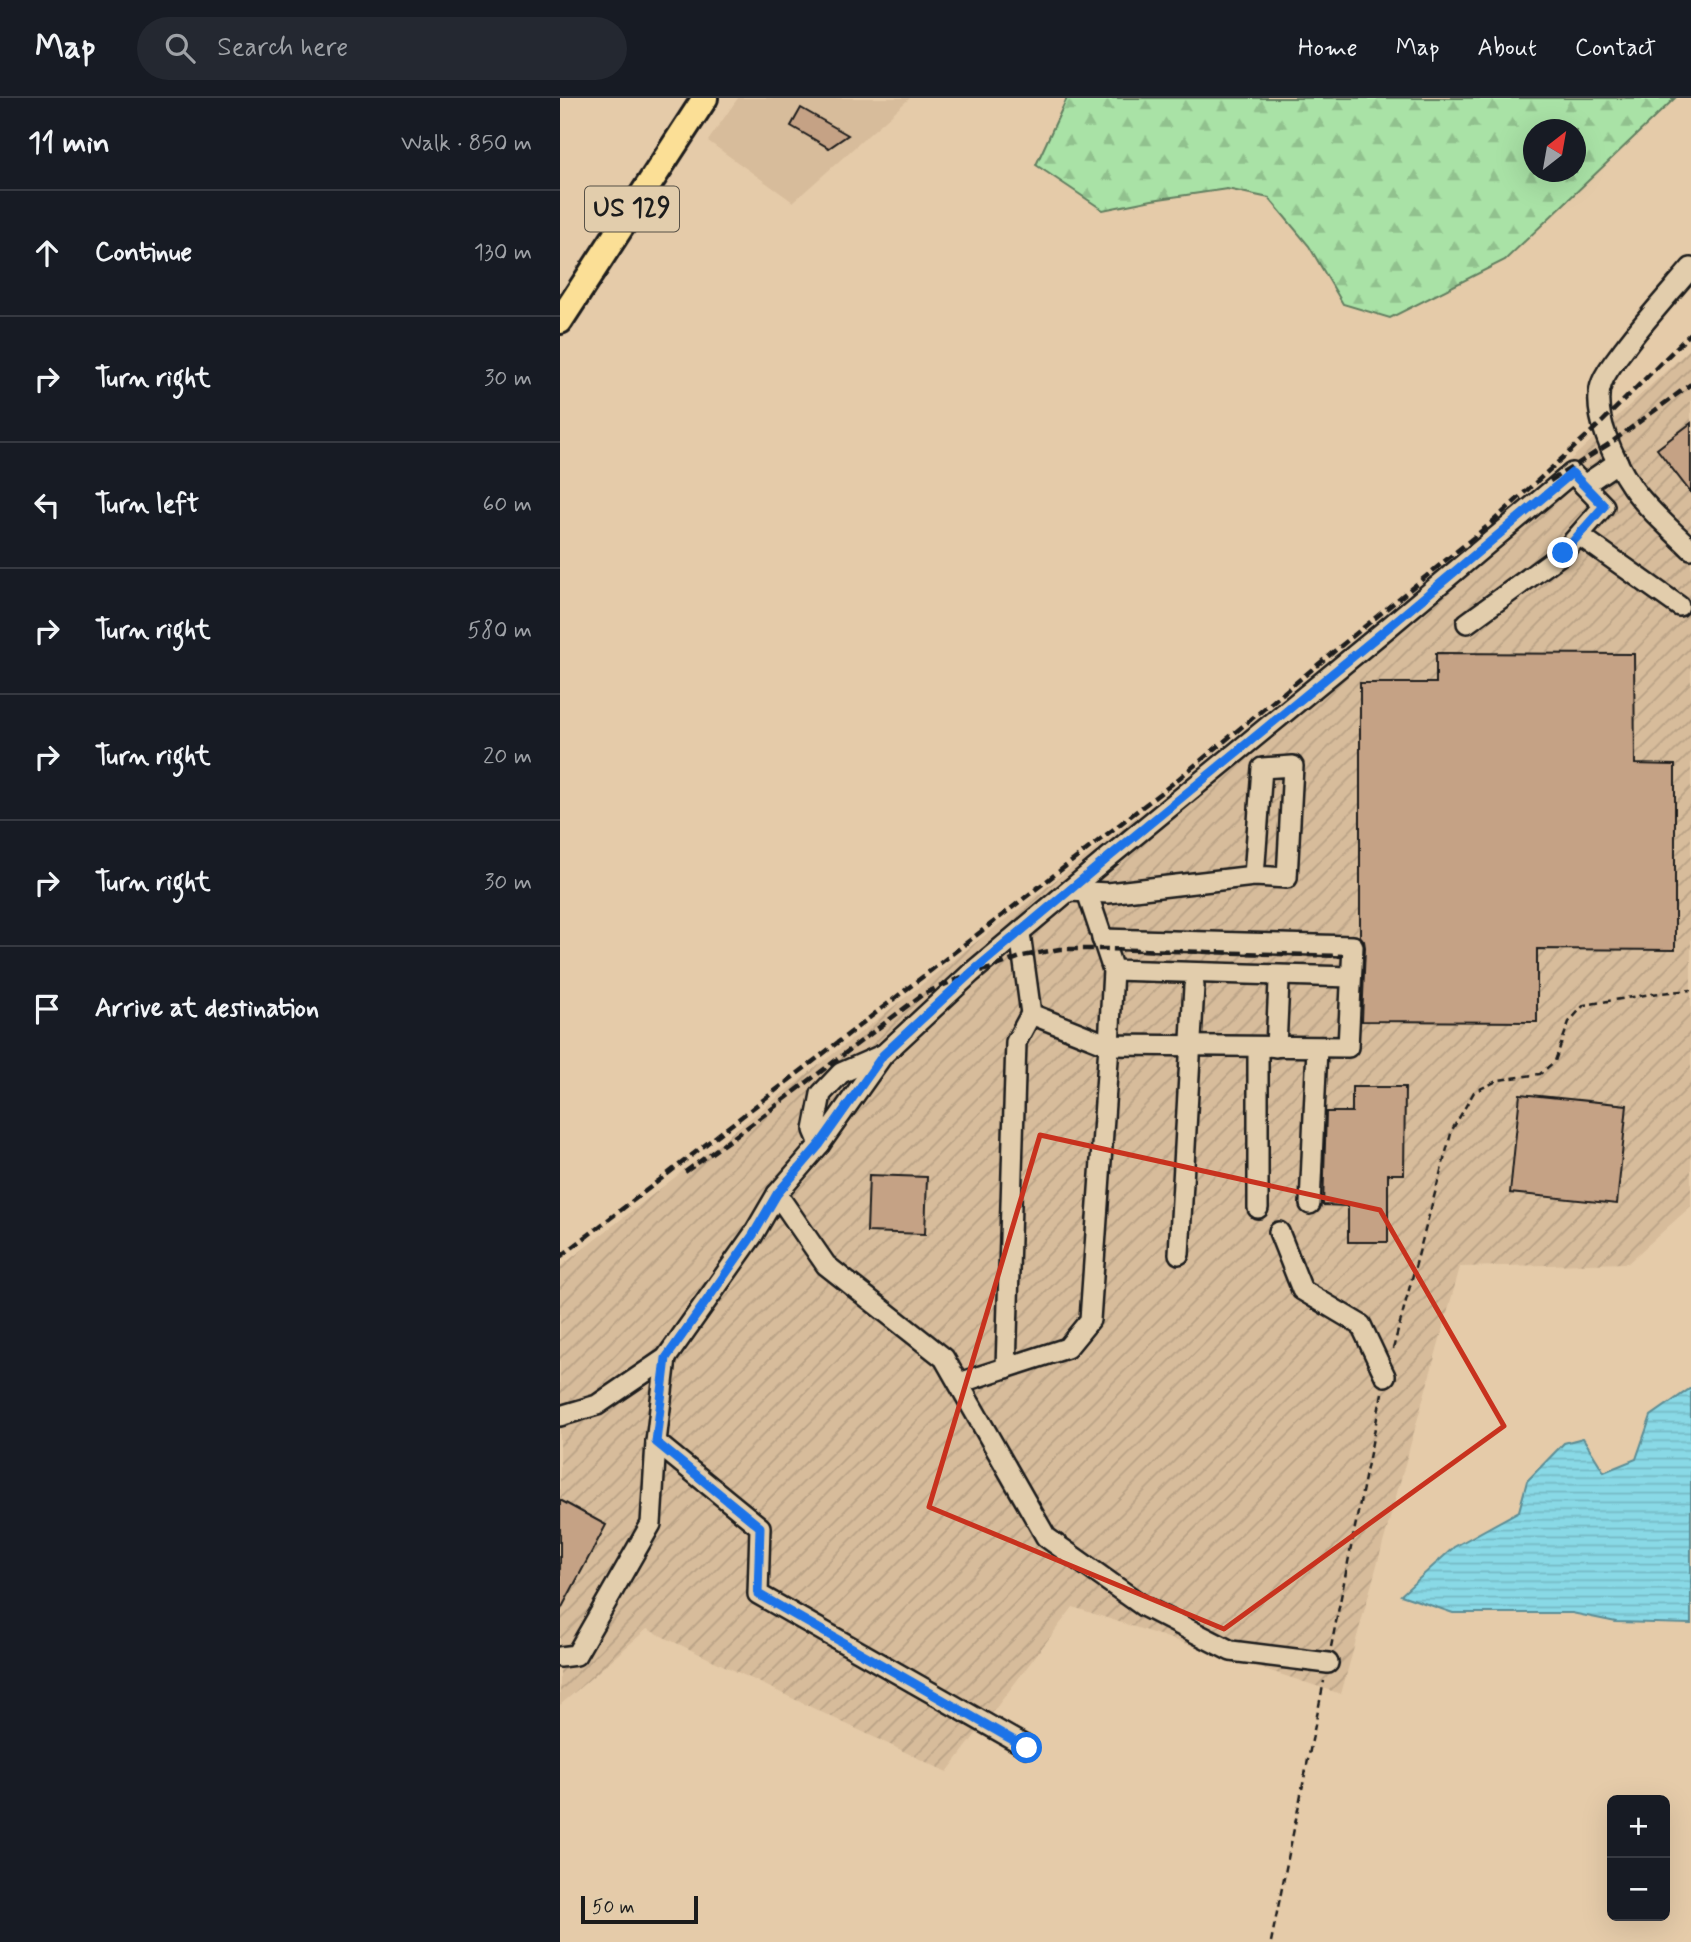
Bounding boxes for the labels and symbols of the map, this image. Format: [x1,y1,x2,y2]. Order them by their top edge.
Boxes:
north arrow [1523,119,1586,182]
road number: US 129 [585,186,679,232]
route end [1547,537,1578,568]
route start [1011,1732,1042,1763]
scale bar [581,1893,698,1925]

